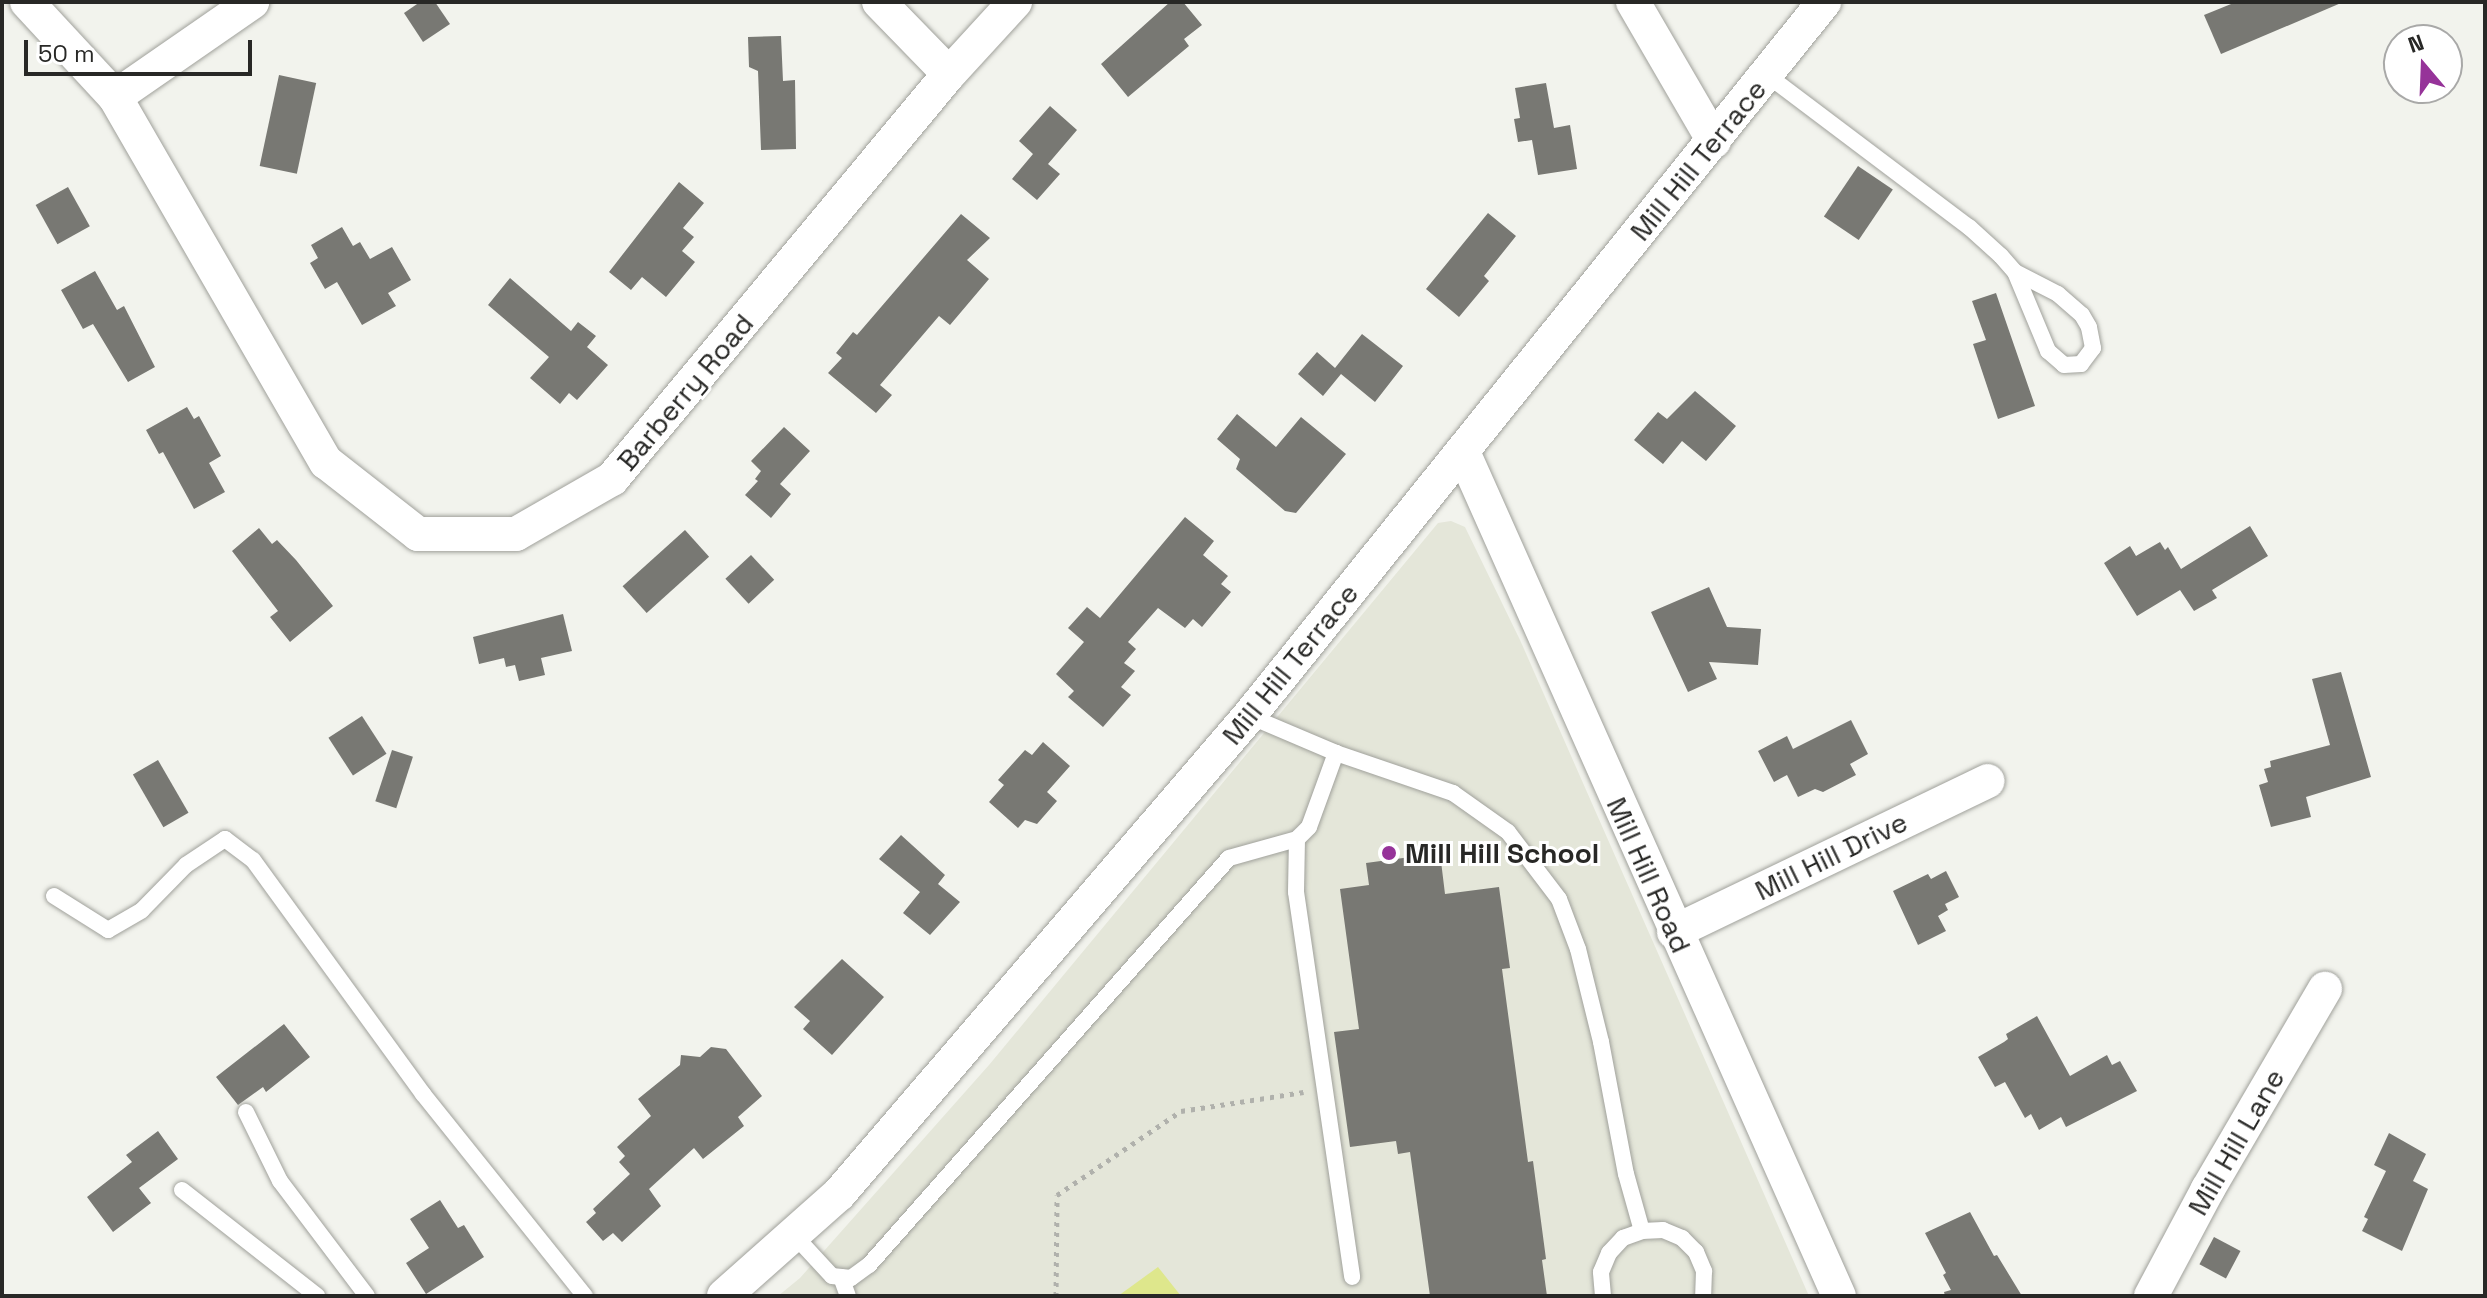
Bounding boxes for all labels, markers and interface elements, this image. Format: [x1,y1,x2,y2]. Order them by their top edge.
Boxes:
scale bar [28,24,256,74]
north arrow [2383,24,2463,104]
text: N [2404,28,2427,59]
text: 50 m [38,38,95,69]
street label: Mill Hill Terrace [1623,72,1773,248]
street label: Barberry Road [610,307,760,477]
street label: Mill Hill Terrace [1215,576,1365,752]
street label: Mill Hill Road [1600,792,1698,958]
street label: Mill Hill Drive [1749,805,1913,907]
place label: Mill Hill School [1405,836,1599,870]
marker: Mill Hill School [1380,844,1398,862]
street label: Mill Hill Lane [2181,1063,2291,1221]

